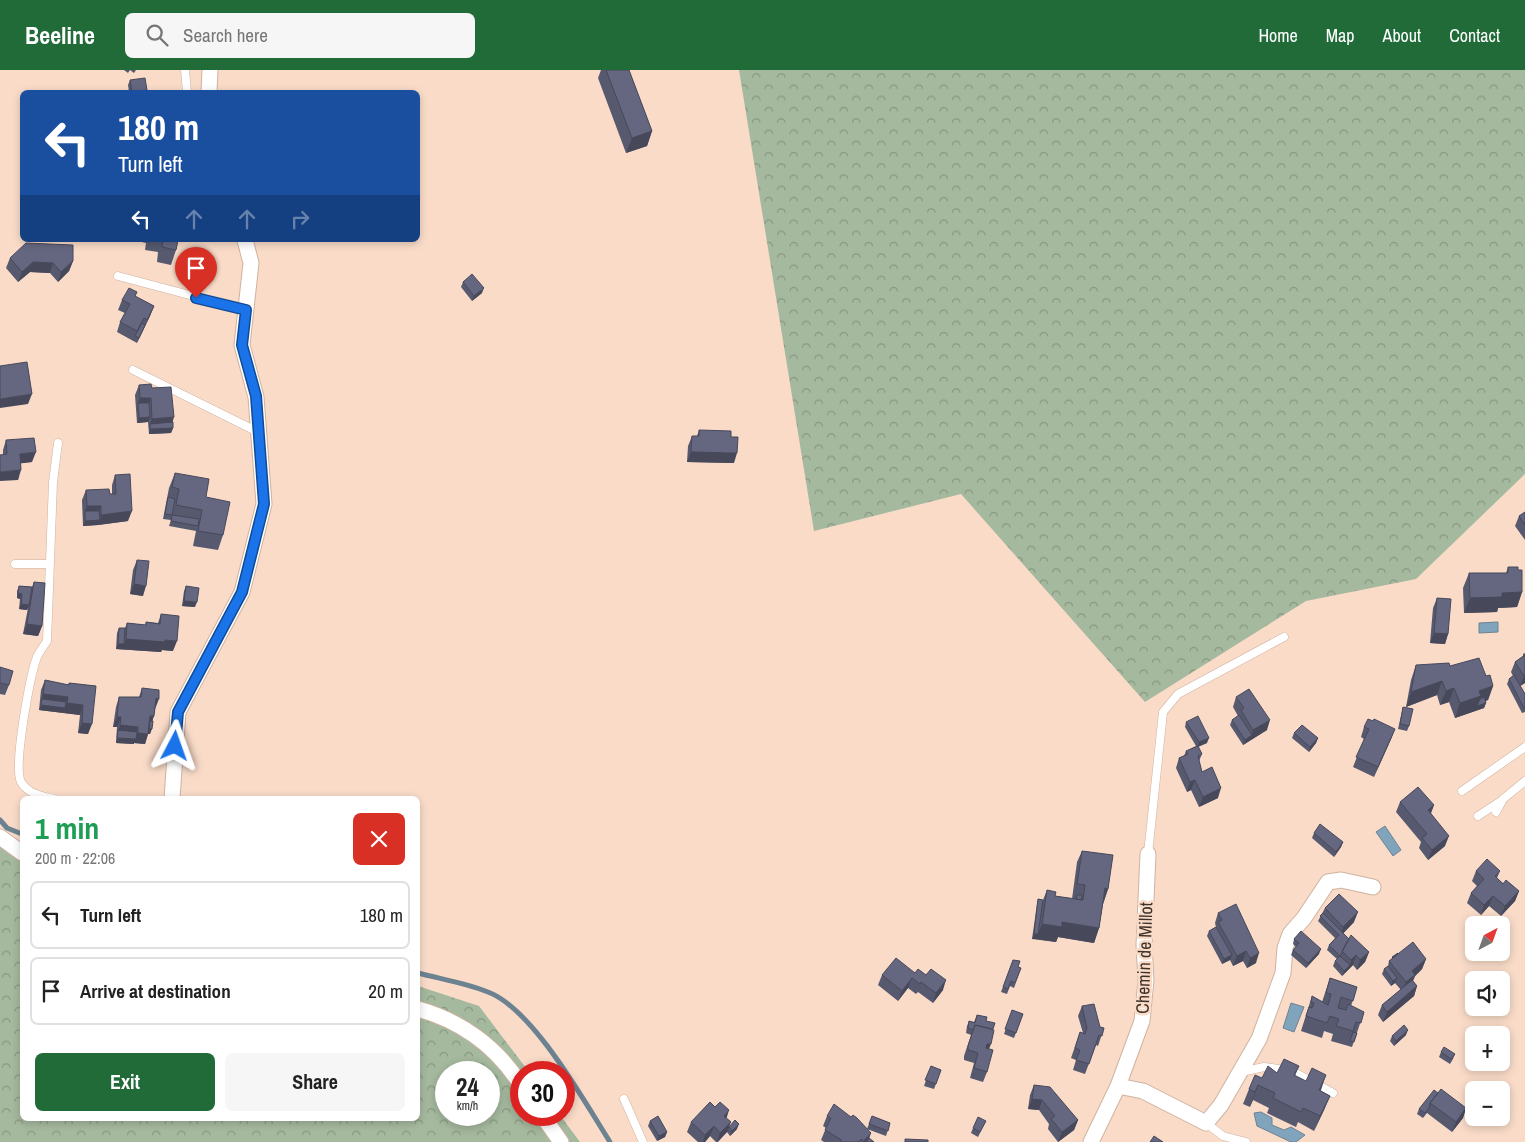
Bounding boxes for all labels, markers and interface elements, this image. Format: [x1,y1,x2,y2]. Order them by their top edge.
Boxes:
search box [125,13,475,58]
text: Beeline [25,19,95,51]
icon: search [143,21,171,49]
text: Search here [183,22,268,48]
text: Home [1258,23,1298,48]
text: Map [1326,23,1355,48]
text: About [1383,23,1421,48]
text: Contact [1449,23,1500,48]
text: 180 m [118,104,199,151]
icon: left [35,110,100,175]
text: Turn left [118,149,183,179]
icon: left [127,205,155,233]
icon: ahead [180,205,208,233]
icon: ahead [233,205,261,233]
icon: right [286,205,314,233]
pin [175,247,217,298]
icon: arrive [182,254,210,282]
position arrow [148,719,200,771]
text: 1 min [35,808,99,848]
button: close [353,813,405,865]
text: 200 m · 22:06 [35,847,115,869]
icon: left [37,901,65,929]
text: Turn left [80,902,141,928]
text: 180 m [360,902,403,928]
street label: Chemin de Millot [1130,902,1158,1014]
north arrow [1465,916,1510,961]
map controls [1465,916,1510,1126]
button: sound [1465,971,1510,1016]
icon: arrive [37,977,65,1005]
text: Arrive at destination [80,978,231,1004]
text: 20 m [368,978,403,1004]
button: + [1465,1026,1510,1071]
button: Exit [35,1053,215,1111]
button: Share [225,1053,405,1111]
speed limit sign: 30 [510,1061,575,1126]
text: 24 [456,1070,479,1104]
button: − [1465,1081,1510,1126]
text: km/h [457,1098,478,1114]

